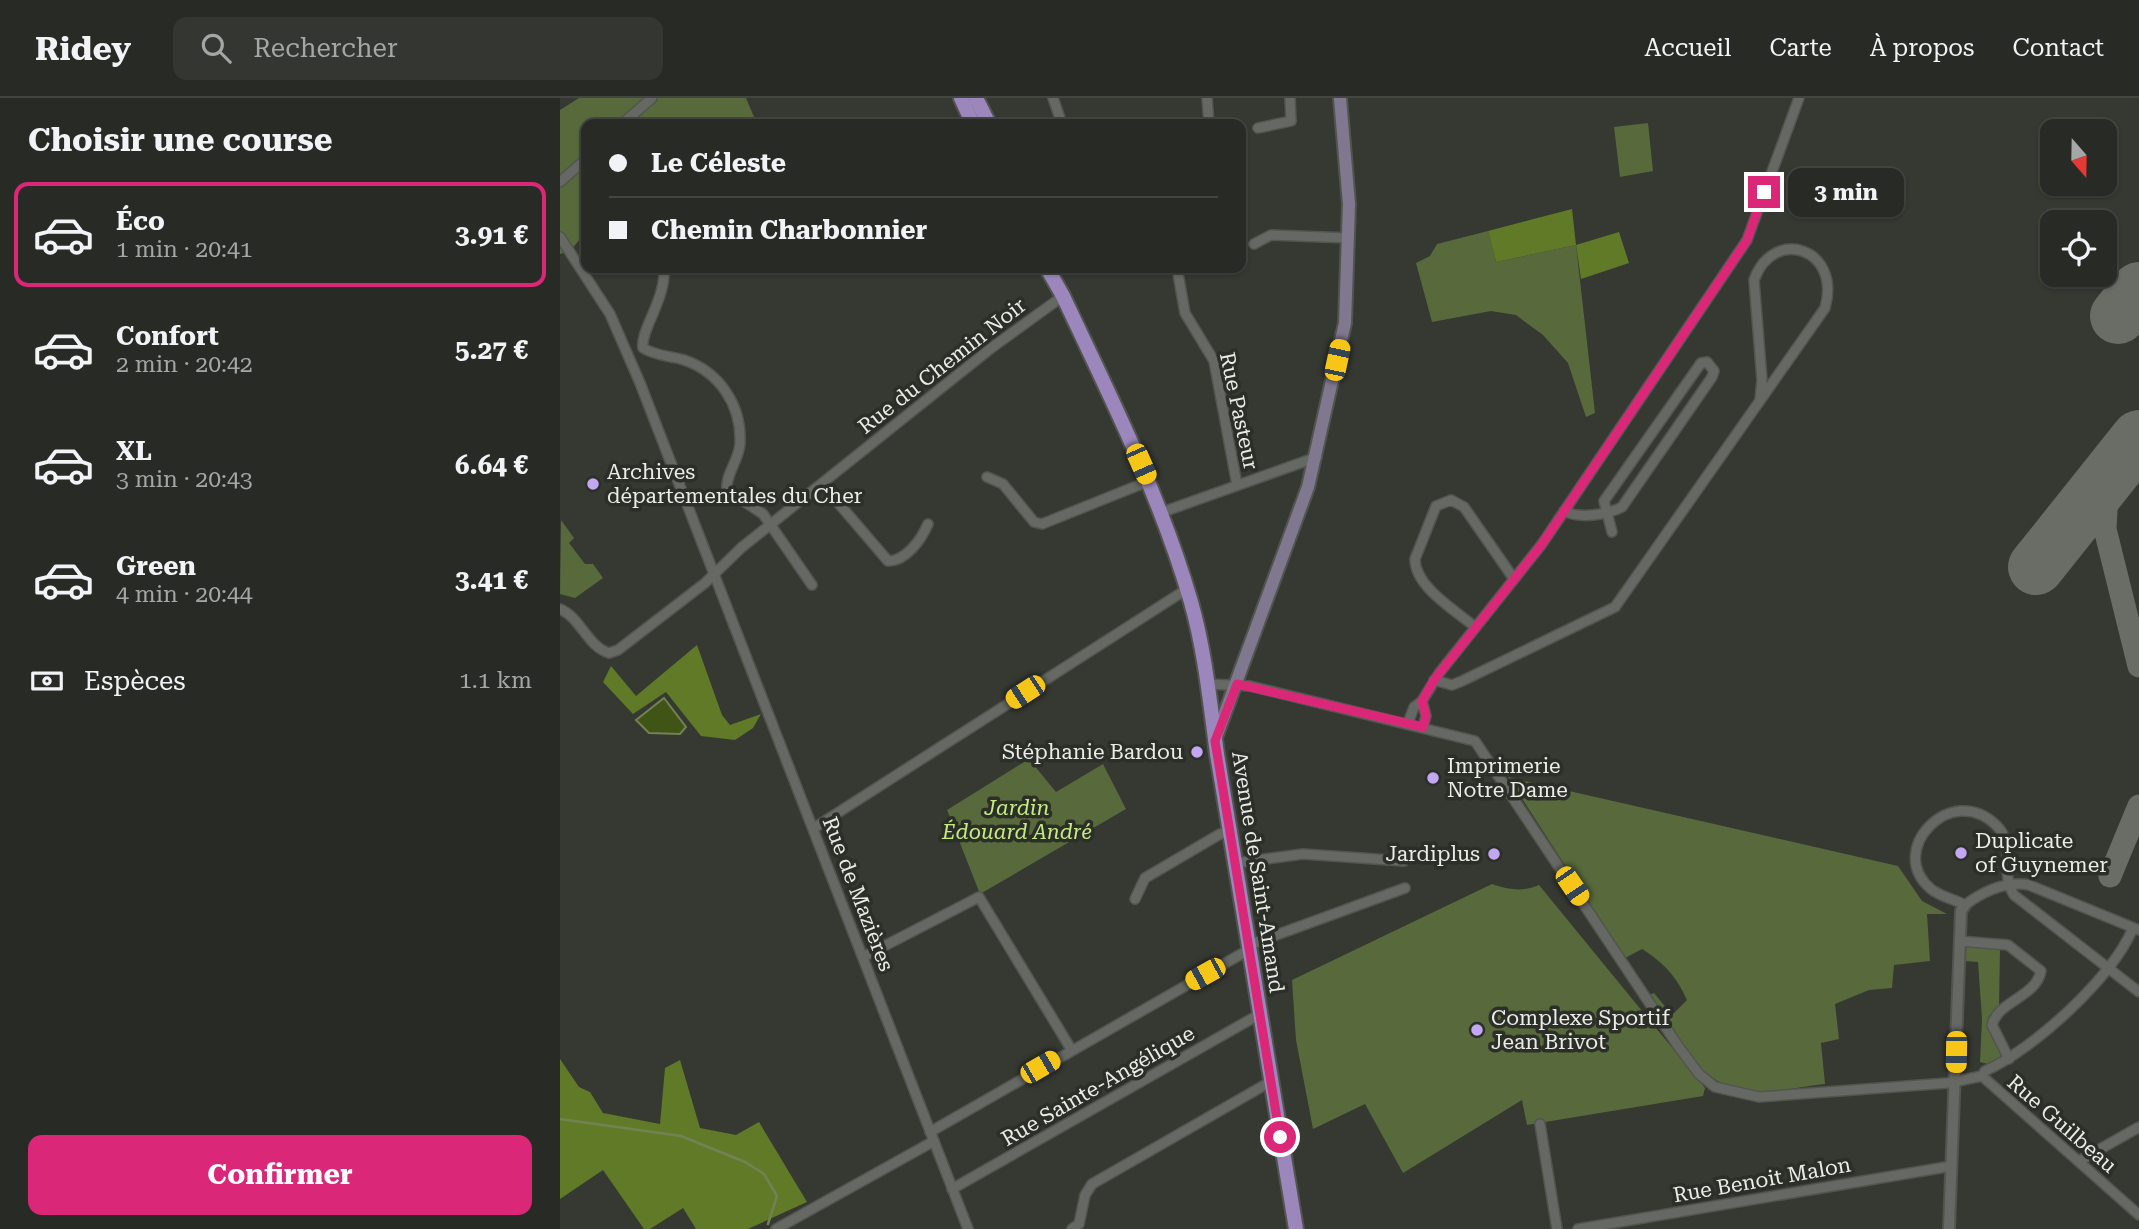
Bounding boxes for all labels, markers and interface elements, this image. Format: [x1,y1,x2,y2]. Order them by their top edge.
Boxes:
search box [173,17,663,80]
text: Ridey [35,29,131,68]
icon: search [197,29,235,67]
text: Rechercher [253,33,398,63]
text: Accueil [1645,34,1731,62]
text: Carte [1769,34,1832,62]
text: À propos [1870,34,1974,62]
text: Contact [2012,34,2104,62]
north arrow [2040,119,2118,196]
map controls [2040,119,2117,287]
text: Choisir une course [28,121,332,159]
text: Le Céleste [651,148,786,178]
callout: 3 min [1788,168,1904,217]
route end [1748,176,1780,208]
text: 3 min [1814,179,1878,206]
icon: car [32,203,95,266]
text: Éco [116,206,165,236]
button: locate [2040,210,2117,287]
text: Chemin Charbonnier [651,215,927,245]
text: 3.91 € [455,220,528,250]
text: 1 min · 20:41 [116,236,253,263]
street label: Rue du Chemin Noir [854,293,1031,439]
icon: car [32,318,95,381]
text: Confort [116,321,219,351]
text: 5.27 € [455,335,528,365]
car [1323,337,1352,383]
street label: Rue Pasteur [1215,350,1263,472]
text: 2 min · 20:42 [116,351,253,378]
icon: car [32,433,95,496]
text: XL [116,436,152,466]
car [1123,441,1160,487]
text: 6.64 € [455,450,528,480]
place label: Archives départementales du Cher [607,460,863,508]
text: 3 min · 20:43 [116,466,253,493]
marker: Archives départementales du Cher [585,476,601,492]
icon: car [32,548,95,611]
text: Green [116,551,196,581]
text: 3.41 € [455,565,528,595]
text: 4 min · 20:44 [116,581,253,608]
icon: cash [28,662,66,700]
text: Espèces [84,666,186,696]
text: 1.1 km [459,667,532,694]
car [1002,672,1049,712]
place label: Stéphanie Bardou [1002,740,1183,764]
marker: Stéphanie Bardou [1189,744,1205,760]
street label: Avenue de Saint-Amand [1227,750,1289,995]
place label: Imprimerie Notre Dame [1447,754,1568,802]
marker: Imprimerie Notre Dame [1425,770,1441,786]
park label: Jardin Édouard André [941,796,1092,844]
street label: Rue de Mazières [817,813,899,975]
place label: Duplicate of Guynemer [1975,829,2108,877]
place label: Jardiplus [1385,842,1480,866]
marker: Duplicate of Guynemer [1953,845,1969,861]
marker: Jardiplus [1486,846,1502,862]
car [1552,863,1593,909]
car [1182,955,1229,993]
place label: Complexe Sportif Jean Brivot [1491,1006,1671,1054]
street label: Rue Sainte-Angélique [997,1021,1199,1151]
marker: Complexe Sportif Jean Brivot [1469,1022,1485,1038]
car [1946,1031,1967,1073]
car [1017,1047,1064,1087]
street label: Rue Guilbeau [2003,1070,2121,1178]
route start [1264,1121,1296,1153]
button: Confirmer [28,1135,532,1215]
street label: Rue Benoit Malon [1671,1152,1853,1207]

